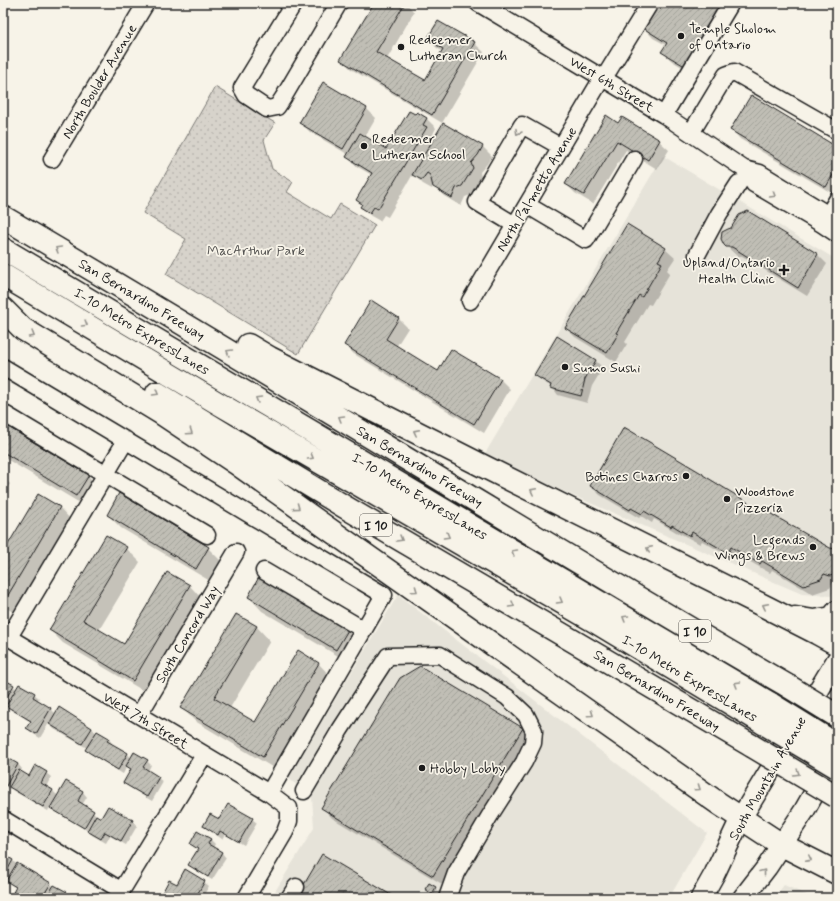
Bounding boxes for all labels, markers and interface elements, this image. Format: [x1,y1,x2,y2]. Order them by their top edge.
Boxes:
place label: Temple Sholom of Ontario [689,20,776,54]
street label: North Boulder Avenue [58,21,141,142]
place label: Redeemer Lutheran Church [409,31,507,65]
marker: Temple Sholom of Ontario [676,31,686,41]
marker: Redeemer Lutheran Church [396,42,406,52]
street label: West 6th Street [566,53,658,118]
street label: North Palmetto Avenue [493,124,581,255]
one-way arrow [516,128,523,135]
place label: Redeemer Lutheran School [372,130,465,164]
marker: Redeemer Lutheran School [359,141,369,151]
one-way arrow [769,190,776,197]
park label: MacArthur Park [207,242,305,260]
one-way arrow [55,246,62,254]
place label: Upland/Ontario Health Clinic [683,254,776,288]
street label: San Bernardino Freeway [75,255,208,345]
marker: Upland/Ontario Health Clinic [778,264,790,276]
street label: I-10 Metro ExpressLanes [70,284,213,380]
one-way arrow [81,319,88,326]
one-way arrow [28,330,35,337]
one-way arrow [226,349,233,356]
place label: Sumo Sushi [573,359,640,377]
marker: Sumo Sushi [560,362,570,372]
one-way arrow [152,389,159,396]
one-way arrow [255,397,262,404]
one-way arrow [338,416,345,423]
street label: San Bernardino Freeway [353,422,486,512]
one-way arrow [186,428,193,435]
one-way arrow [413,430,421,437]
street label: I-10 Metro ExpressLanes [348,449,491,545]
one-way arrow [306,452,314,459]
place label: Botines Charros [585,468,678,486]
marker: Botines Charros [681,471,691,481]
place label: Woodstone Pizzeria [735,483,795,517]
one-way arrow [529,488,537,496]
marker: Woodstone Pizzeria [722,494,732,504]
one-way arrow [293,502,300,509]
road number: I 10 [360,514,392,536]
one-way arrow [443,531,450,538]
place label: Legends Wings & Brews [715,531,805,566]
one-way arrow [396,535,403,542]
marker: Legends Wings & Brews [808,542,818,552]
one-way arrow [646,546,653,554]
one-way arrow [511,549,518,556]
street label: South Concord Way [152,582,224,687]
one-way arrow [410,585,417,592]
one-way arrow [556,596,563,604]
one-way arrow [508,600,515,607]
one-way arrow [762,604,770,611]
one-way arrow [622,616,629,623]
road number: I 10 [679,620,711,642]
street label: I-10 Metro ExpressLanes [618,631,761,727]
street label: San Bernardino Freeway [590,646,723,736]
one-way arrow [734,682,741,689]
street label: West 7th Street [99,688,192,754]
one-way arrow [587,709,594,716]
street label: South Mountain Avenue [725,713,811,844]
place label: Hobby Lobby [430,760,505,778]
marker: Hobby Lobby [417,763,427,773]
one-way arrow [793,769,800,776]
one-way arrow [694,783,701,791]
one-way arrow [804,854,812,862]
one-way arrow [758,869,765,876]

